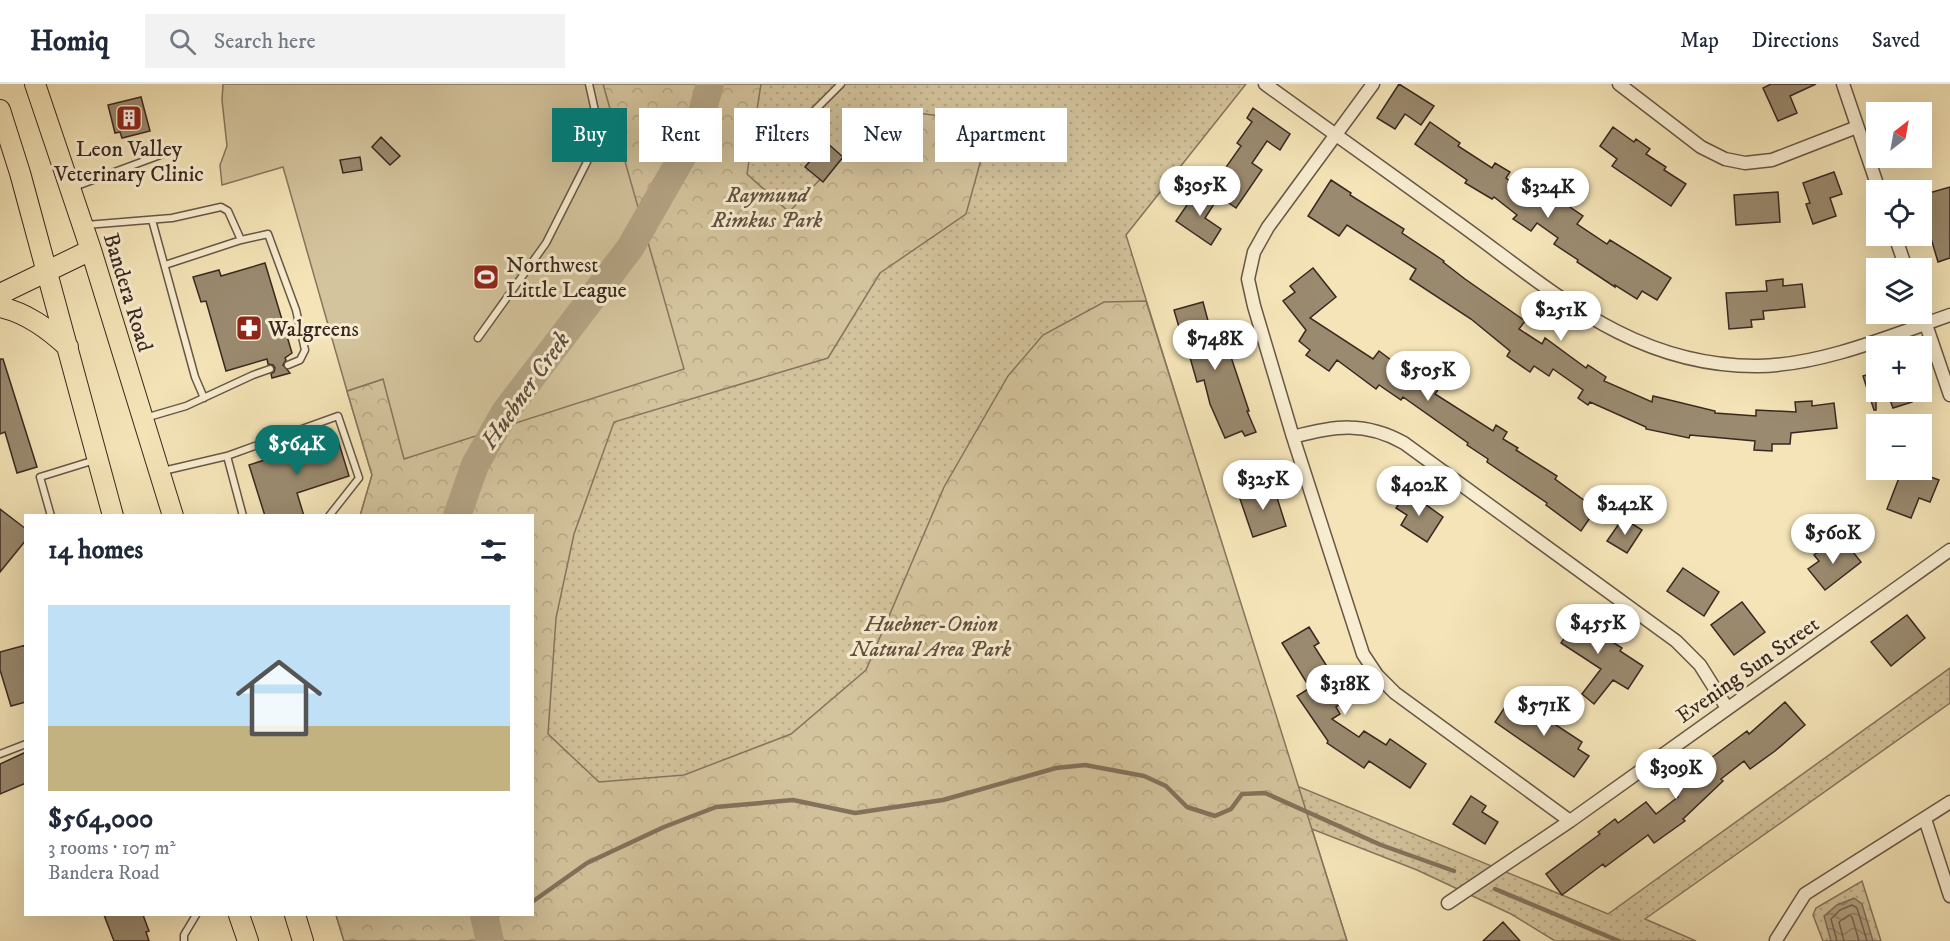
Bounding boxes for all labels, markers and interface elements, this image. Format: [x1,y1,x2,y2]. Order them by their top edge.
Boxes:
search box [145,14,565,68]
text: Homiq [30,24,109,59]
icon: search [166,25,199,58]
text: Search here [214,28,316,55]
text: Map [1680,28,1719,54]
text: Directions [1752,28,1839,54]
text: Saved [1872,28,1920,54]
north arrow [1866,102,1932,168]
map controls [1866,102,1932,480]
building icon: Leon Valley Veterinary Clinic [114,103,144,133]
chip: Buy [552,108,627,162]
chip: Rent [639,108,722,162]
chip: Filters [734,108,830,162]
chip: New [842,108,923,162]
chip: Apartment [935,108,1067,162]
place label: Leon Valley Veterinary Clinic [53,136,204,188]
pin: $305K [1158,166,1242,217]
pin: $324K [1506,168,1590,219]
text: $305K [1173,173,1227,198]
text: $324K [1521,175,1575,200]
button: locate [1866,180,1932,246]
park label: Raymund Rimkus Park [710,182,823,234]
street label: Bandera Road [97,230,158,355]
place label: Northwest Little League [506,252,627,304]
button: layers [1866,258,1932,324]
sports icon: Northwest Little League [471,262,501,292]
pin: $251K [1519,291,1603,342]
text: $251K [1535,298,1587,323]
pharmacy icon: Walgreens [234,313,264,343]
place label: Walgreens [267,316,359,343]
pin: $748K [1173,320,1257,371]
water label: Huebner Creek [474,326,577,456]
text: $748K [1187,327,1243,352]
button: + [1866,336,1932,402]
pin: $505K [1386,351,1470,402]
text: $505K [1400,358,1456,383]
button: − [1866,414,1932,480]
pin: $564K [255,425,339,476]
text: $564K [269,432,325,457]
pin: $325K [1221,460,1305,511]
pin: $402K [1377,466,1461,517]
text: $325K [1237,467,1289,492]
text: $402K [1390,473,1448,498]
pin: $242K [1583,485,1667,536]
text: $242K [1597,492,1653,517]
pin: $560K [1791,514,1875,565]
text: $560K [1805,521,1861,546]
text: 14 homes [48,534,143,567]
icon: filters [477,534,510,567]
pin: $455K [1556,604,1640,655]
park label: Huebner-Onion Natural Area Park [849,611,1012,663]
text: $455K [1570,611,1626,636]
street label: Evening Sun Street [1671,611,1825,730]
icon: home [225,644,333,752]
pin: $318K [1303,665,1387,716]
text: $318K [1320,672,1370,697]
pin: $571K [1502,686,1586,737]
text: $571K [1518,693,1570,718]
pin: $309K [1634,749,1718,800]
text: $309K [1649,756,1703,781]
text: $564,000 [48,803,153,836]
text: 3 rooms · 107 m² [48,836,176,861]
text: Bandera Road [48,861,159,886]

